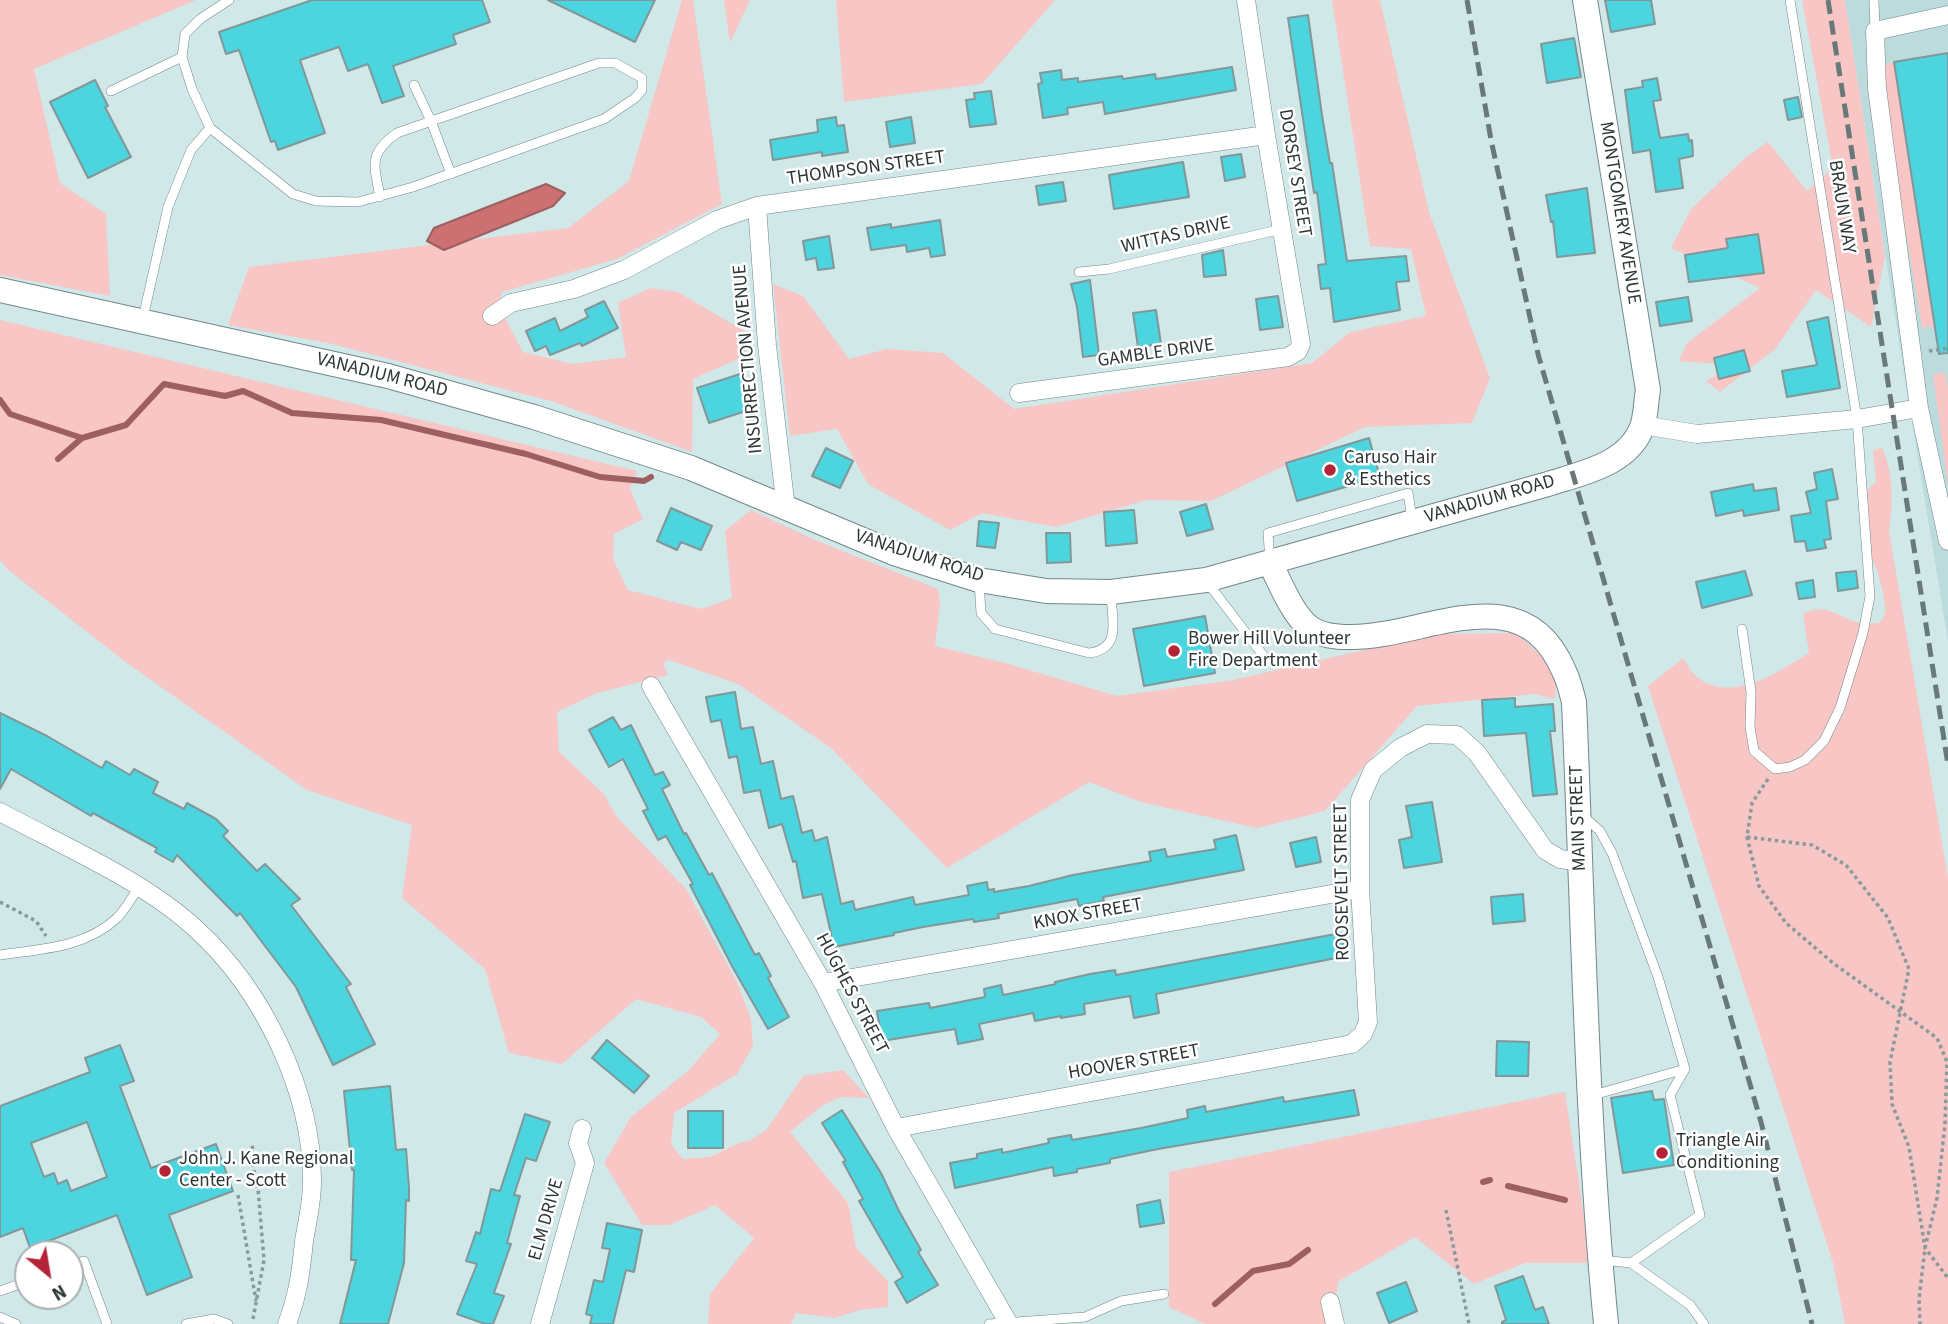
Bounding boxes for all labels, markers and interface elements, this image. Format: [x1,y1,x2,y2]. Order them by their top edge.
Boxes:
street label: DORSEY STREET [1273,108,1315,238]
street label: MONTGOMERY AVENUE [1593,120,1645,306]
street label: THOMPSON STREET [785,147,947,191]
street label: BRAUN WAY [1822,159,1860,255]
street label: WITTAS DRIVE [1119,212,1233,260]
street label: INSURRECTION AVENUE [729,263,769,455]
street label: GAMBLE DRIVE [1096,335,1216,373]
street label: VANADIUM ROAD [314,349,450,403]
place label: Caruso Hair & Esthetics [1344,448,1437,492]
marker: Caruso Hair & Esthetics [1322,462,1338,478]
street label: VANADIUM ROAD [1422,471,1558,529]
street label: VANADIUM ROAD [852,525,986,589]
place label: Bower Hill Volunteer Fire Department [1188,629,1350,673]
marker: Bower Hill Volunteer Fire Department [1166,643,1182,659]
street label: MAIN STREET [1566,765,1592,871]
street label: ROOSEVELT STREET [1330,803,1356,961]
street label: KNOX STREET [1032,894,1144,936]
street label: HUGHES STREET [810,930,892,1058]
street label: HOOVER STREET [1067,1040,1201,1086]
place label: Triangle Air Conditioning [1676,1131,1779,1175]
marker: Triangle Air Conditioning [1654,1145,1670,1161]
place label: John J. Kane Regional Center - Scott [179,1149,354,1193]
marker: John J. Kane Regional Center - Scott [157,1163,173,1179]
street label: ELM DRIVE [524,1176,570,1264]
north arrow [14,1240,84,1310]
text: N [47,1277,71,1307]

